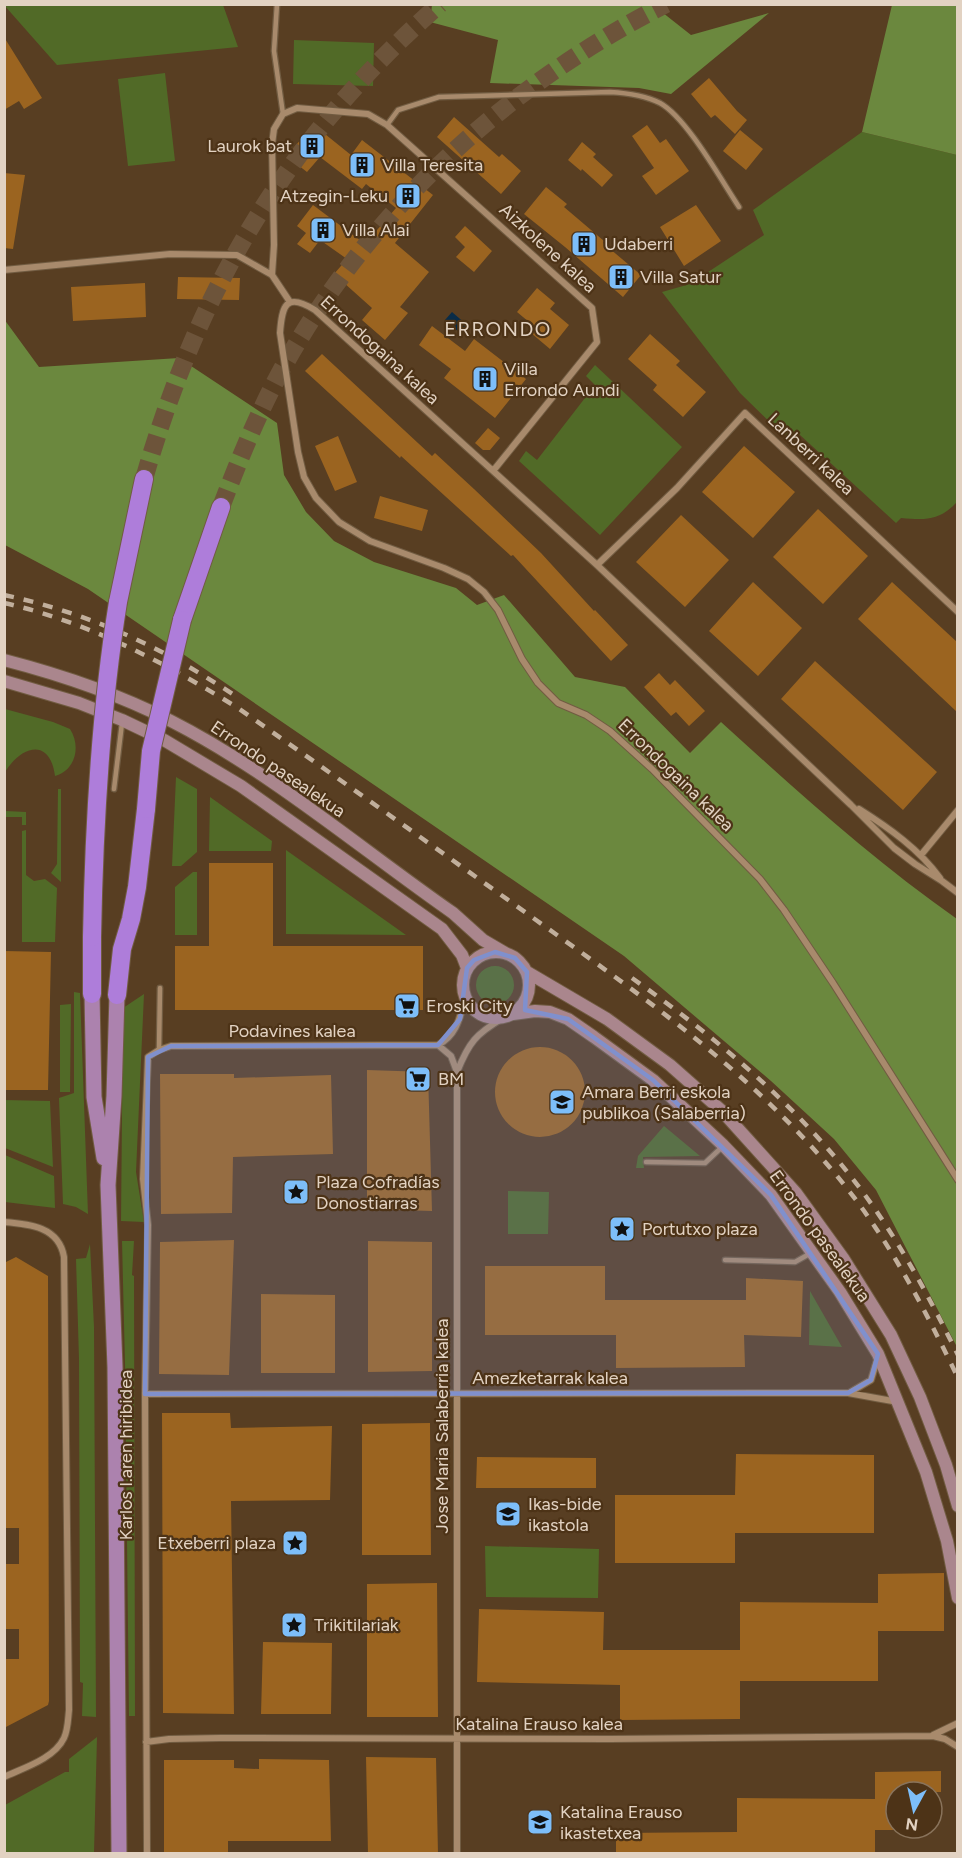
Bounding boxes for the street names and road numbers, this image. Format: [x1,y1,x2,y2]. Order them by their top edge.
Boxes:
street label: Aizkolene kalea [495,199,601,297]
street label: Errondogaina kalea [316,291,444,409]
street label: Lanberri kalea [763,408,859,500]
street label: Errondogaina kalea [613,714,739,836]
street label: Errondo pasealekua [206,716,350,822]
street label: Podavines kalea [228,1020,356,1042]
street label: Errondo pasealekua [765,1166,875,1306]
street label: Jose Maria Salaberria kalea [431,1318,453,1534]
street label: Amezketarrak kalea [472,1367,628,1389]
street label: Karlos I.aren hiribidea [115,1370,137,1540]
street label: Katalina Erauso kalea [455,1713,623,1735]

